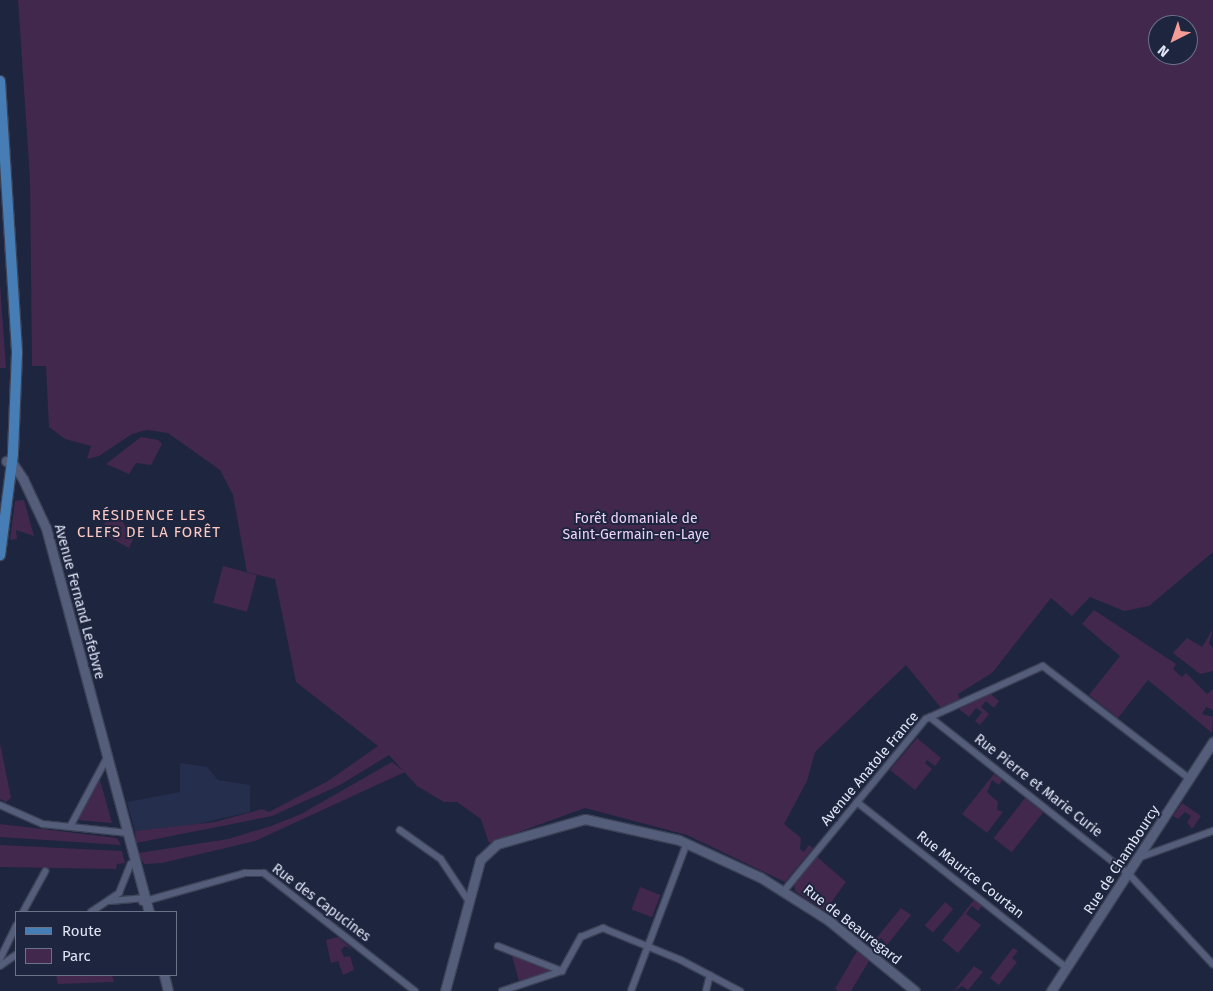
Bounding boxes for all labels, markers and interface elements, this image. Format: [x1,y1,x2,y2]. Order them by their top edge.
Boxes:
north arrow [1148,15,1198,65]
text: N [1154,41,1173,60]
district label: RÉSIDENCE LES CLEFS DE LA FORÊT [75,506,223,541]
park label: Forêt domaniale de Saint-Germain-en-Laye [563,511,709,544]
street label: Avenue Fernand Lefebvre [50,523,108,681]
street label: Avenue Anatole France [817,709,923,829]
street label: Rue Pierre et Marie Curie [971,731,1105,841]
street label: Rue de Chambourcy [1081,802,1163,918]
street label: Rue Maurice Courtan [913,828,1027,922]
street label: Rue des Capucines [268,860,374,946]
street label: Rue de Beauregard [800,881,904,969]
legend [15,911,178,976]
text: Route [62,922,102,940]
text: Parc [62,947,91,965]

